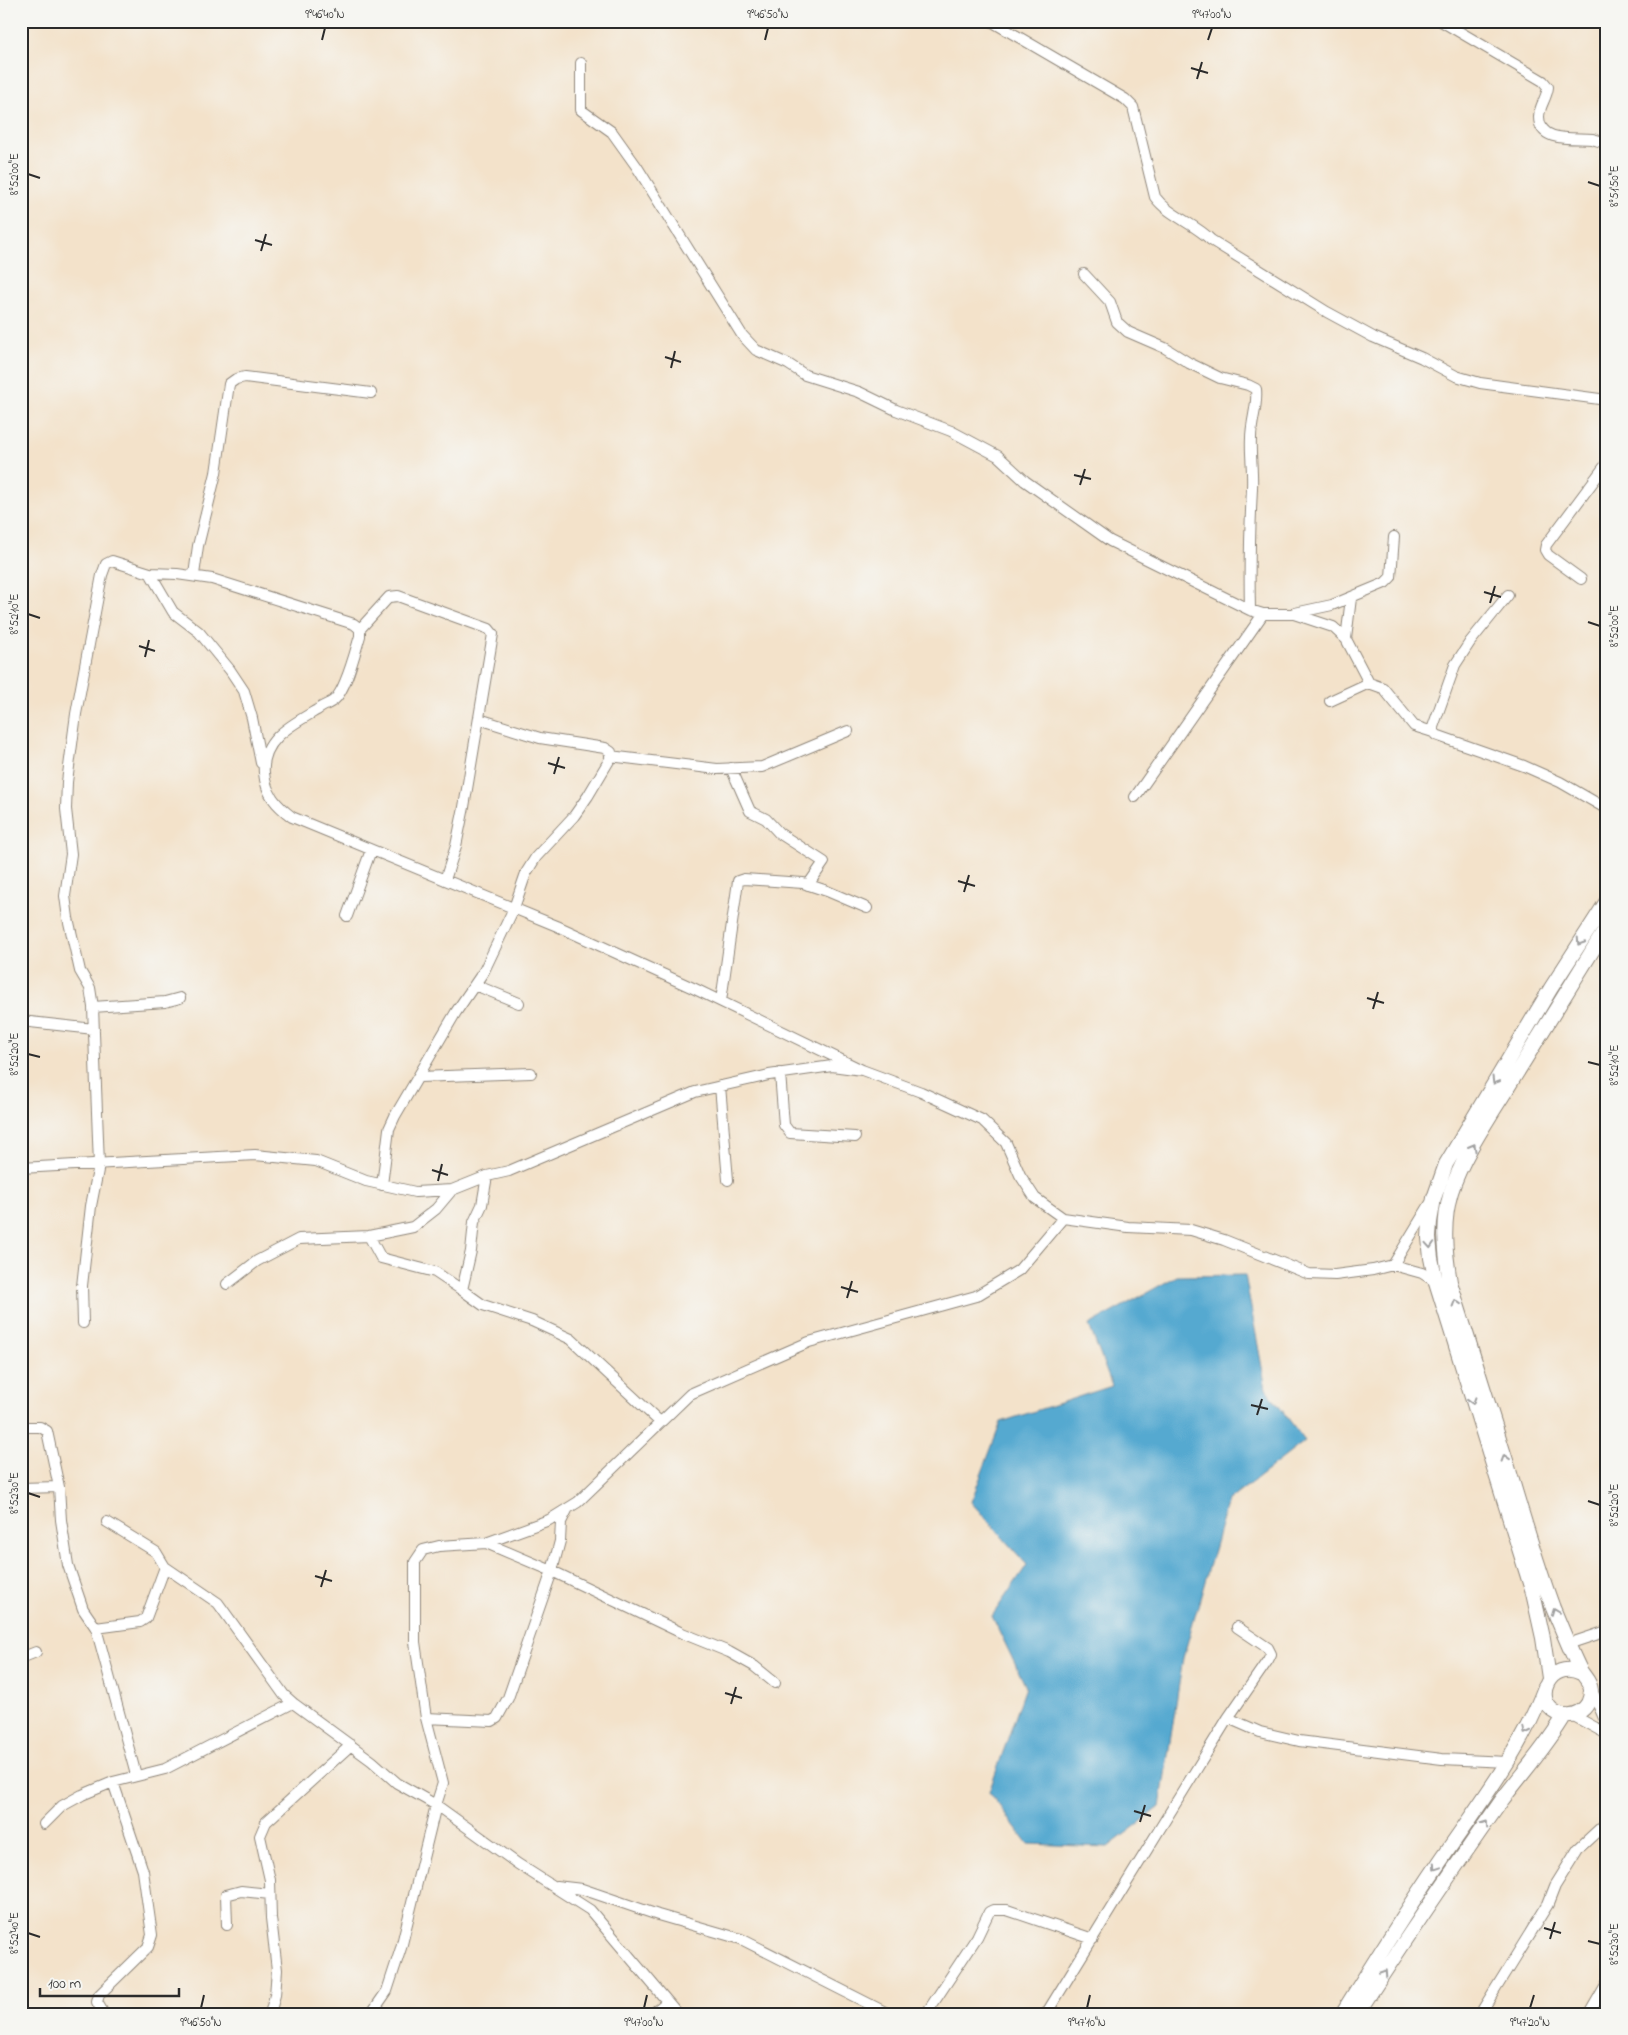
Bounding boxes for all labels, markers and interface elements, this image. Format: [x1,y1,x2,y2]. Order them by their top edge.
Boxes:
text: 9°46'40"N [305,6,345,24]
text: 9°46'50"N [747,6,789,24]
text: 9°47'00"N [1192,6,1232,24]
text: 8°52'00"E [6,153,24,195]
text: 8°51'50"E [1606,165,1624,207]
text: 8°52'10"E [6,594,24,634]
text: 8°52'00"E [1606,605,1624,647]
one-way arrow [1577,937,1587,946]
text: 8°52'20"E [6,1032,24,1076]
text: 8°52'10"E [1606,1045,1624,1085]
one-way arrow [1492,1075,1501,1084]
one-way arrow [1466,1144,1476,1153]
one-way arrow [1424,1241,1435,1249]
one-way arrow [1452,1299,1462,1307]
one-way arrow [1467,1397,1477,1405]
one-way arrow [1501,1454,1511,1462]
text: 8°52'30"E [6,1472,24,1514]
text: 8°52'20"E [1606,1483,1624,1527]
one-way arrow [1551,1608,1561,1617]
one-way arrow [1522,1726,1532,1735]
one-way arrow [1479,1820,1488,1830]
one-way arrow [1433,1861,1442,1871]
text: 8°52'40"E [6,1912,24,1954]
text: 8°52'30"E [1606,1923,1624,1965]
scale bar [40,1965,179,1997]
one-way arrow [1377,1969,1387,1978]
text: 100 m [48,1973,81,1995]
text: 9°46'50"N [180,2014,222,2032]
text: 9°47'00"N [624,2014,664,2032]
text: 9°47'10"N [1068,2014,1106,2032]
text: 9°47'20"N [1510,2014,1550,2032]

